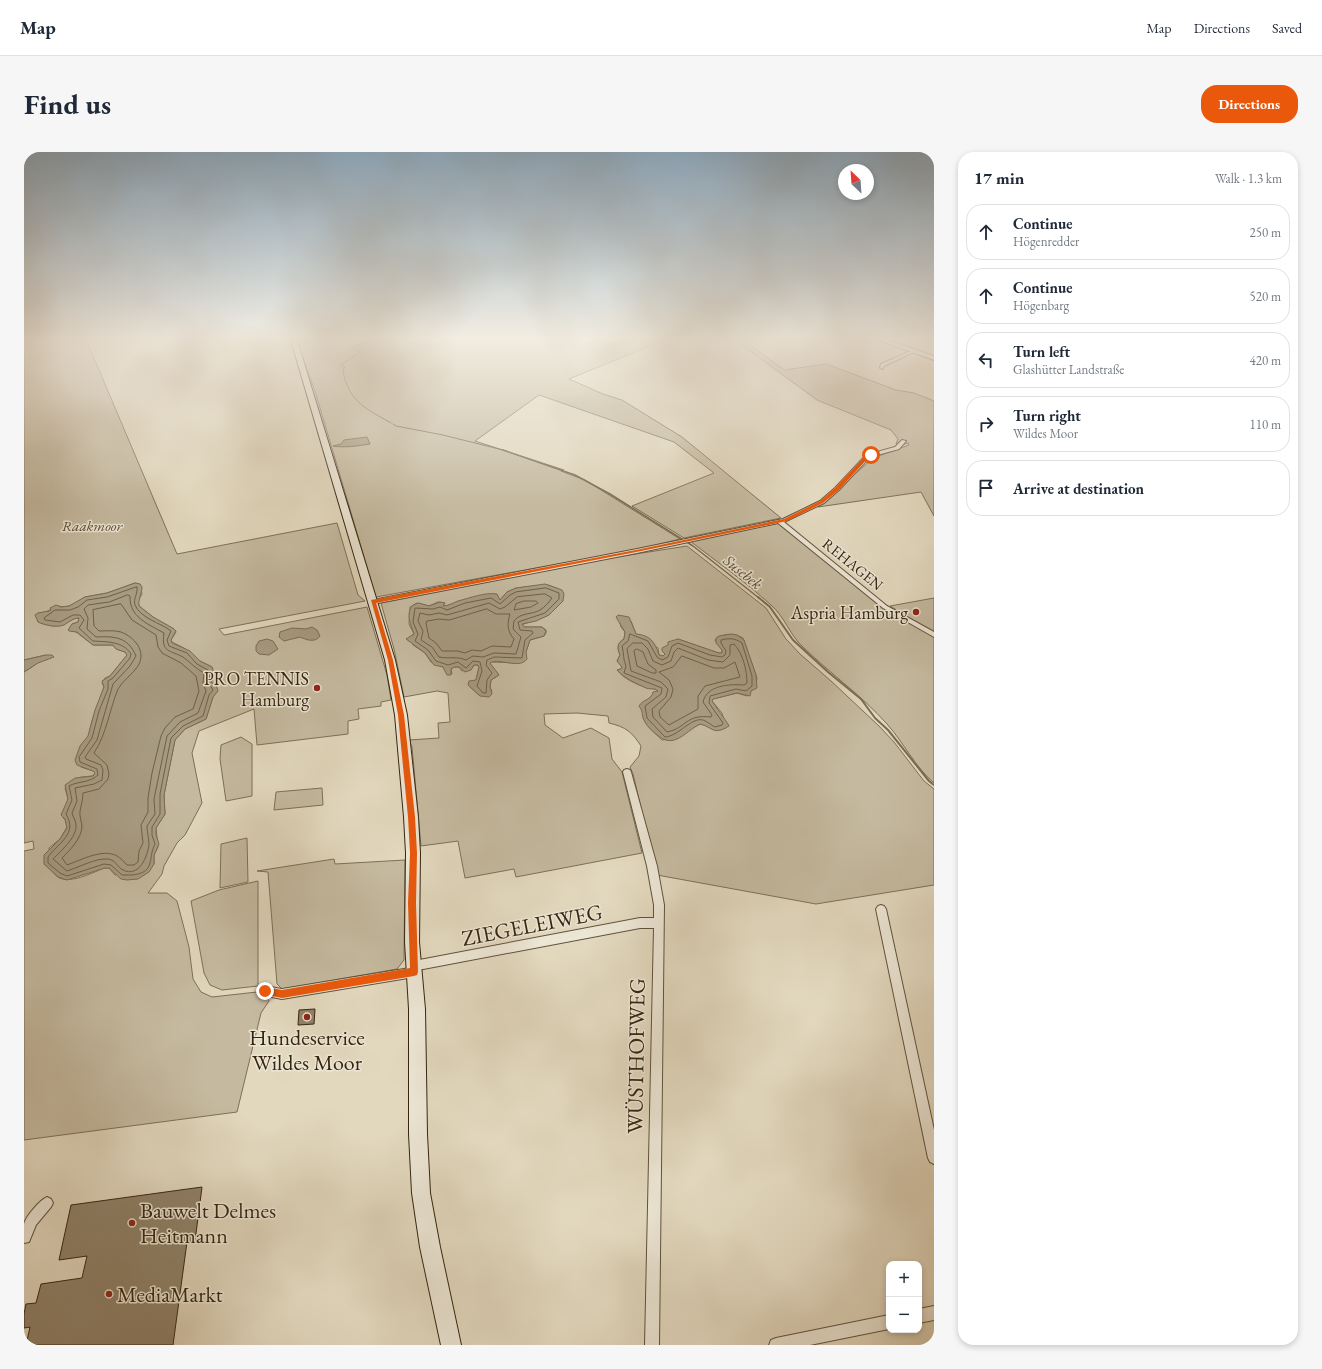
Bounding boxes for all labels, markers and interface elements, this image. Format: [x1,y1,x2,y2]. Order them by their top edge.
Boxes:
text: Map [20,15,56,40]
text: Map [1146,19,1172,37]
text: Directions [1194,19,1250,37]
text: Saved [1272,19,1302,37]
button: Directions [1201,85,1298,123]
text: Find us [24,86,111,122]
north arrow [838,164,874,200]
text: 17 min [974,167,1024,189]
text: Walk · 1.3 km [1215,170,1282,187]
text: Continue [1013,214,1073,233]
icon: ahead [975,221,997,243]
text: 250 m [1250,224,1281,241]
text: Högenredder [1013,233,1079,250]
text: Continue [1013,278,1073,297]
icon: ahead [975,285,997,307]
text: 520 m [1250,288,1281,305]
text: Högenbarg [1013,297,1069,314]
text: Turn left [1013,342,1070,361]
icon: left [975,349,997,371]
text: 420 m [1250,352,1281,369]
text: Glashütter Landstraße [1013,361,1124,378]
text: Turn right [1013,406,1081,425]
icon: right [975,413,997,435]
text: 110 m [1250,416,1281,433]
text: Wildes Moor [1013,425,1078,442]
route start [862,446,880,464]
icon: arrive [975,477,997,499]
text: Arrive at destination [1013,479,1144,498]
park label: Raakmoor [62,516,124,535]
street label: REHAGEN [819,534,887,594]
water label: Susebek [718,549,768,595]
place label: Aspria Hamburg [790,601,908,624]
marker: Aspria Hamburg [911,607,921,617]
place label: PRO TENNIS Hamburg [204,667,309,711]
marker: PRO TENNIS Hamburg [312,683,322,693]
street label: ZIEGELEIWEG [459,897,605,953]
street label: WÜSTHOFWEG [620,978,652,1134]
route end [256,982,274,1000]
marker: Hundeservice Wildes Moor [302,1012,312,1022]
place label: Hundeservice Wildes Moor [249,1023,365,1077]
place label: Bauwelt Delmes Heitmann [140,1196,276,1250]
marker: Bauwelt Delmes Heitmann [127,1218,137,1228]
map controls [886,1261,922,1333]
button: + [886,1261,922,1297]
place label: MediaMarkt [117,1280,223,1309]
marker: MediaMarkt [104,1289,114,1299]
button: − [886,1297,922,1333]

